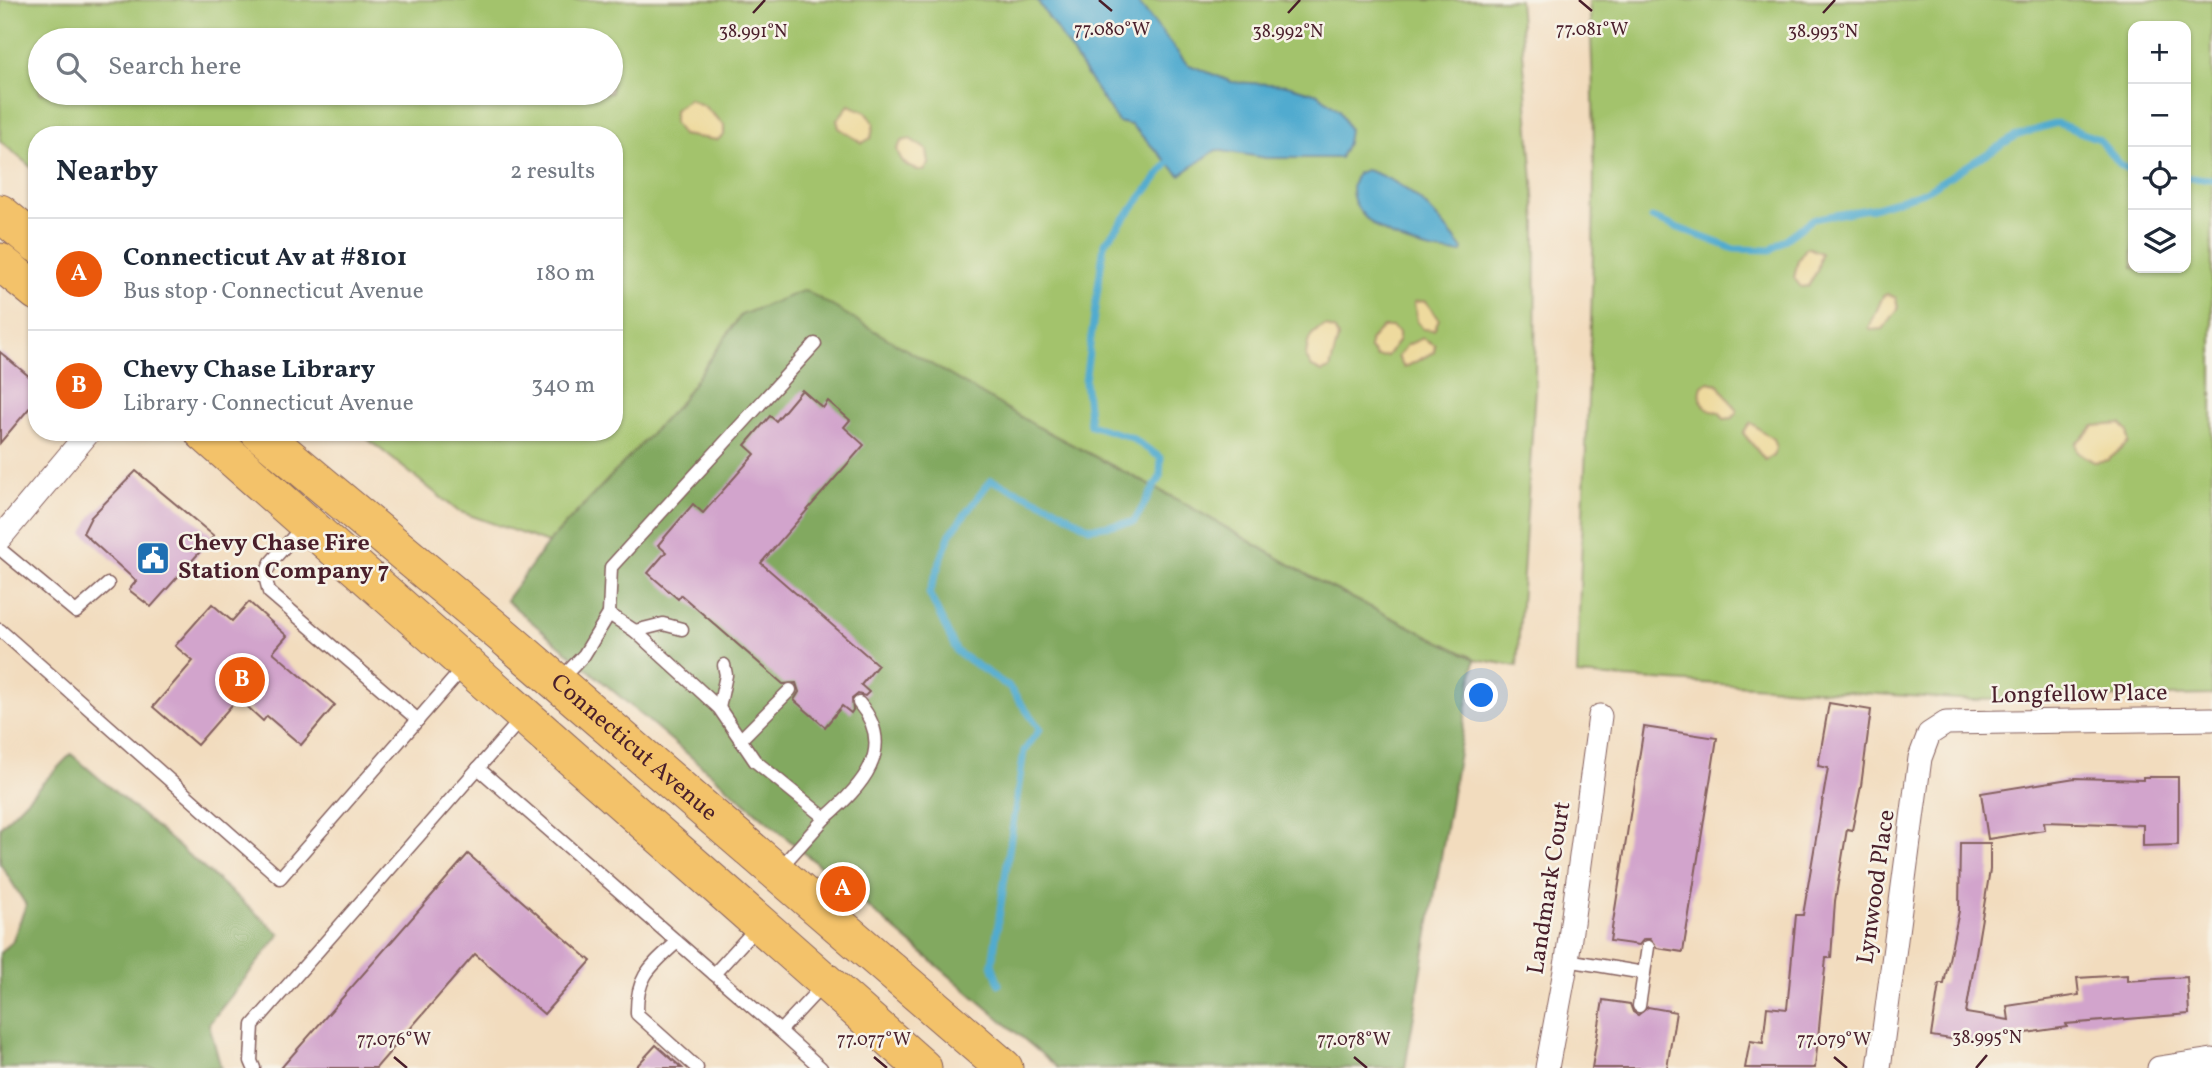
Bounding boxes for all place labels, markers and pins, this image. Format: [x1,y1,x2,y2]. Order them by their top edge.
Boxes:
place label: Chevy Chase Fire Station Company 7 [178,527,389,589]
public building icon: Chevy Chase Fire Station Company 7 [134,539,172,577]
pin: B [219,654,265,706]
pin: A [820,863,866,915]

